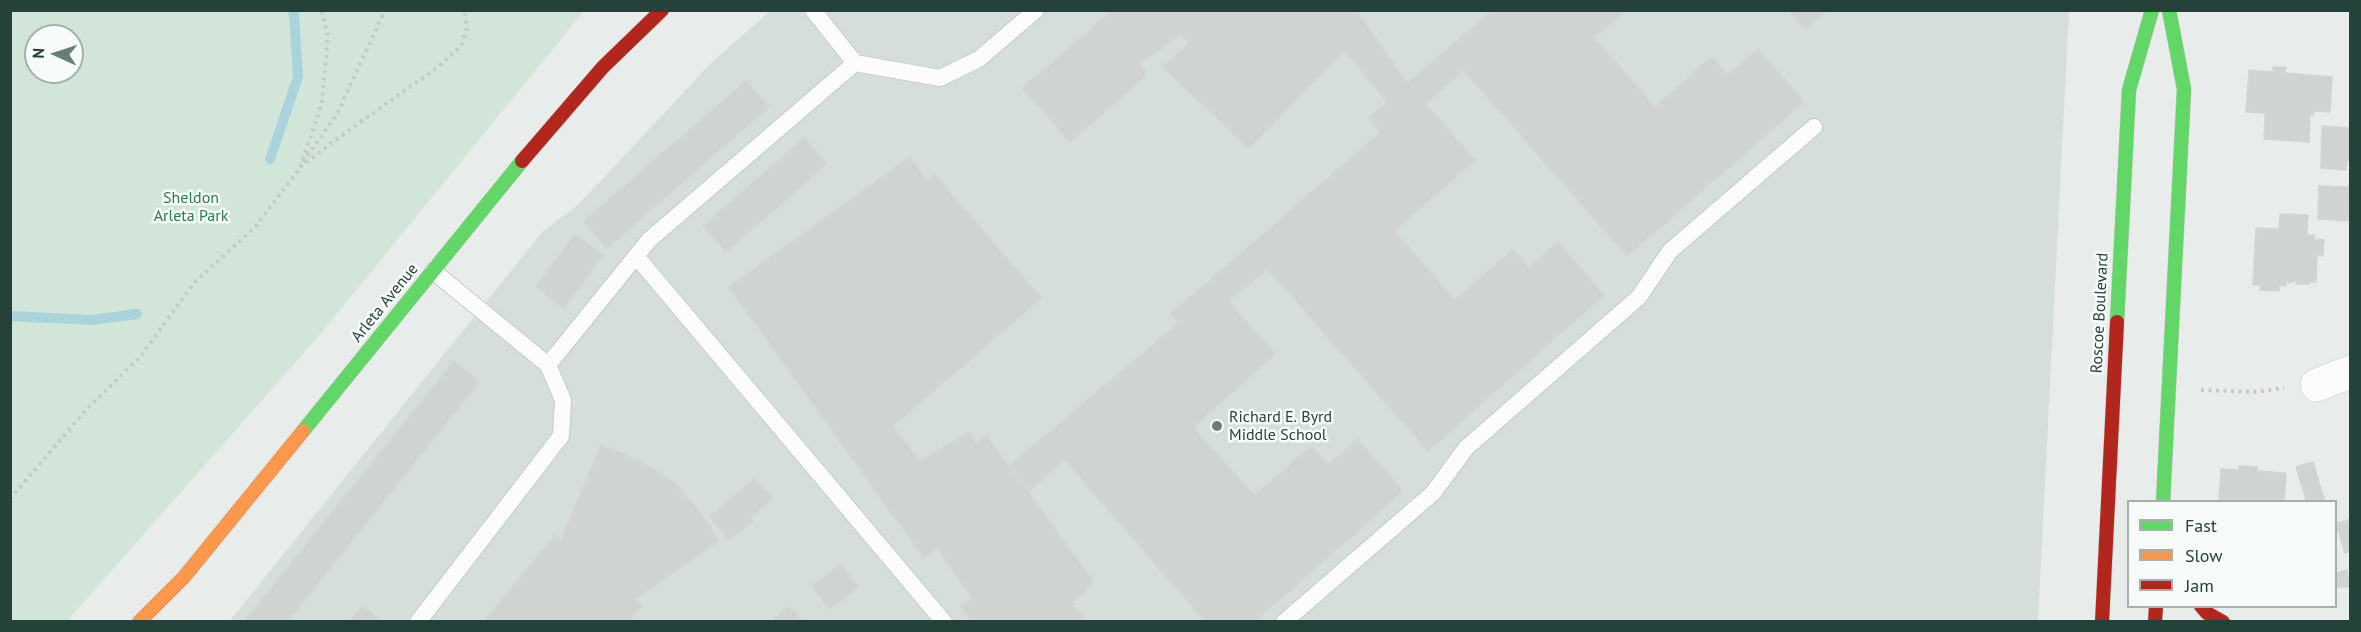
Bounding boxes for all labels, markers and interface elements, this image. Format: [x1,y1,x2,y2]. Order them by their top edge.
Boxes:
north arrow [24,24,84,84]
text: N [28,47,48,59]
park label: Sheldon Arleta Park [154,188,228,226]
street label: Roscoe Boulevard [2087,252,2113,374]
street label: Arleta Avenue [348,260,422,346]
place label: Richard E. Byrd Middle School [1229,407,1332,445]
marker: Richard E. Byrd Middle School [1210,419,1224,433]
legend [2127,500,2337,608]
text: Fast [2185,514,2217,537]
text: Slow [2185,544,2223,567]
text: Jam [2185,574,2214,597]

